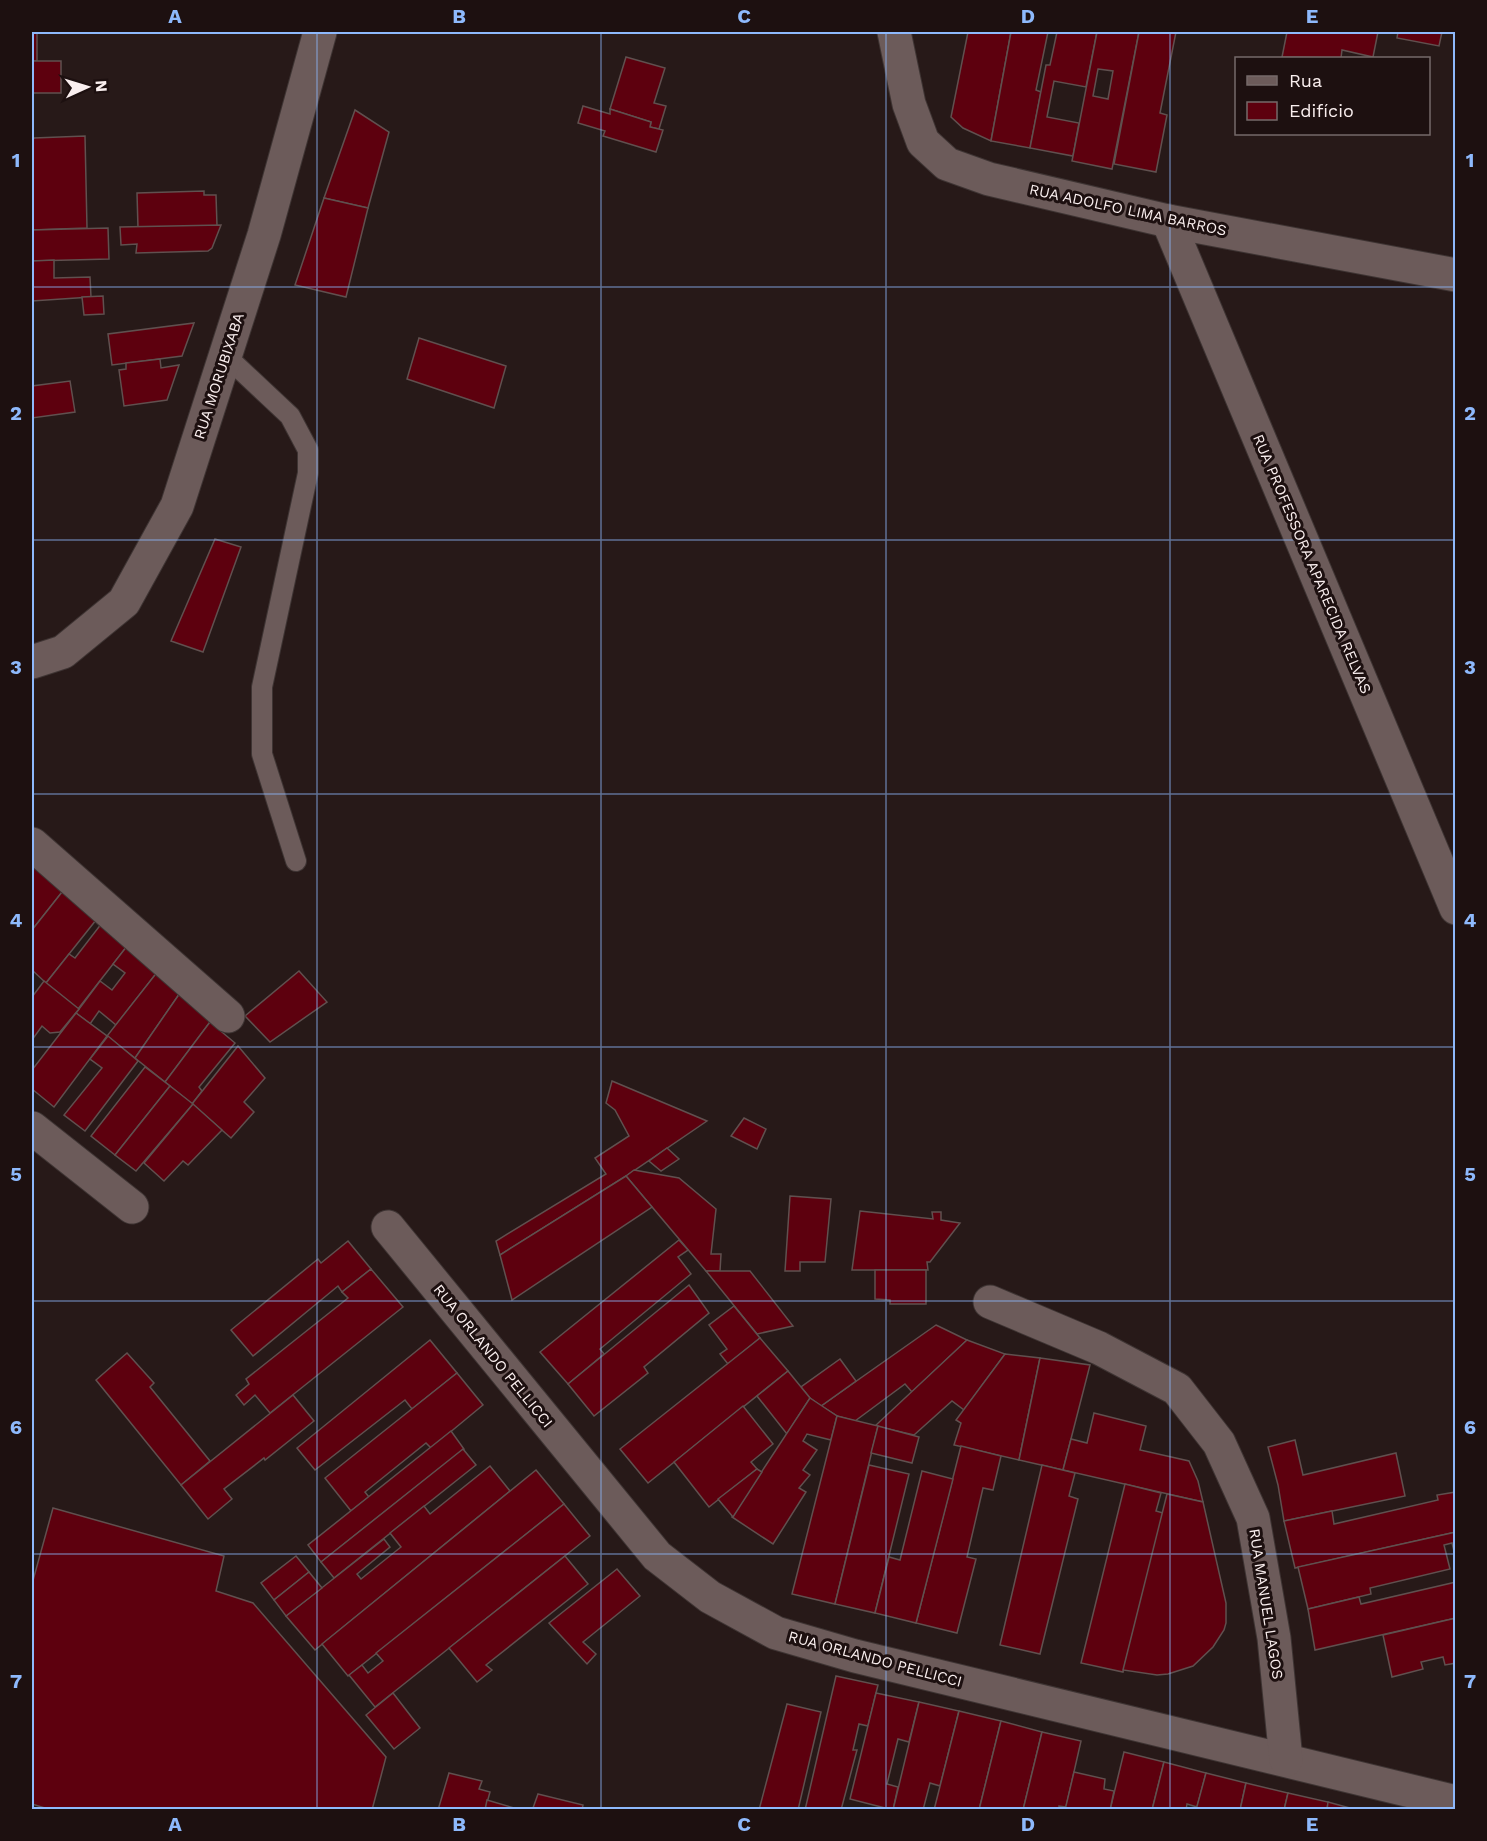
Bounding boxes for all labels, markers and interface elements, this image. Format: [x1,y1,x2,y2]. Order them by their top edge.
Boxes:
text: A [168,4,182,28]
text: B [452,4,466,28]
text: C [737,4,751,28]
text: D [1021,4,1035,28]
text: E [1306,4,1318,28]
north arrow [57,57,117,117]
legend [1235,57,1430,135]
text: Rua [1289,70,1322,91]
text: N [92,79,111,93]
text: Edifício [1289,100,1354,121]
text: 1 [12,148,20,172]
text: 1 [1466,148,1474,172]
street label: RUA ADOLFO LIMA BARROS [1028,180,1228,240]
street label: RUA MORUBIXABA [190,311,248,441]
text: 2 [10,401,22,425]
text: 2 [1464,401,1476,425]
street label: RUA PROFESSORA APARECIDA RELVAS [1249,432,1375,696]
text: 3 [10,655,22,679]
text: 3 [1464,655,1476,679]
text: 4 [10,908,23,932]
text: 4 [1464,908,1477,932]
text: 5 [10,1162,22,1186]
text: 5 [1464,1162,1476,1186]
street label: RUA ORLANDO PELLICCI [430,1281,556,1431]
text: 6 [10,1415,22,1439]
text: 6 [1464,1415,1476,1439]
street label: RUA MANUEL LAGOS [1245,1527,1287,1681]
street label: RUA ORLANDO PELLICCI [786,1627,964,1691]
text: 7 [10,1669,22,1693]
text: 7 [1464,1669,1476,1693]
text: A [168,1812,182,1836]
text: B [452,1812,466,1836]
text: C [737,1812,751,1836]
text: D [1021,1812,1035,1836]
text: E [1306,1812,1318,1836]

